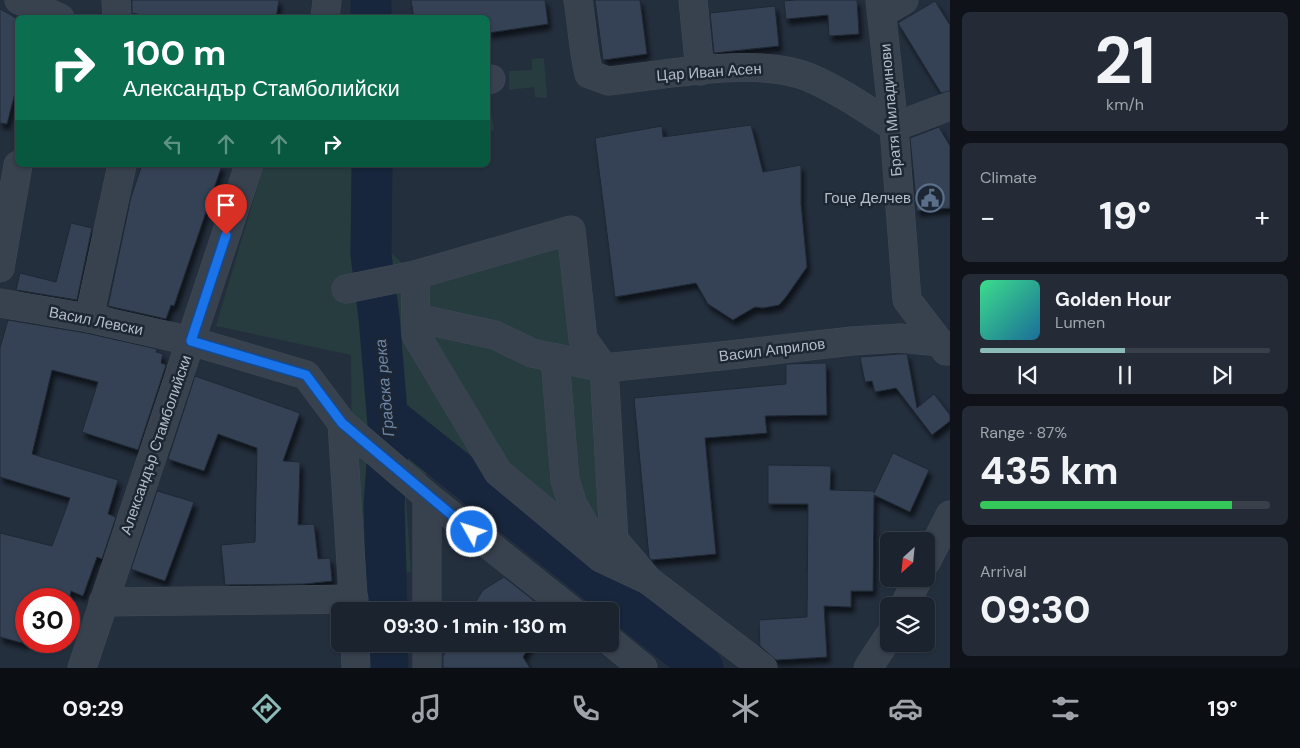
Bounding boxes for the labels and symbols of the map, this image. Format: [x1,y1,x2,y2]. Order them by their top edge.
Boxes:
street label: Братя Миладинови [875,43,907,177]
street label: Цар Иван Асен [656,58,762,86]
public building icon: Гоце Делчев [915,183,945,213]
pin [205,184,247,235]
place label: Гоце Делчев [824,188,911,208]
street label: Васил Левски [47,302,145,340]
street label: Васил Априлов [718,334,826,366]
water label: Градска река [370,338,399,438]
street label: Александър Стамболийски [116,353,196,537]
position arrow [445,505,497,557]
north arrow [880,532,935,588]
speed limit sign: 30 [15,588,80,653]

